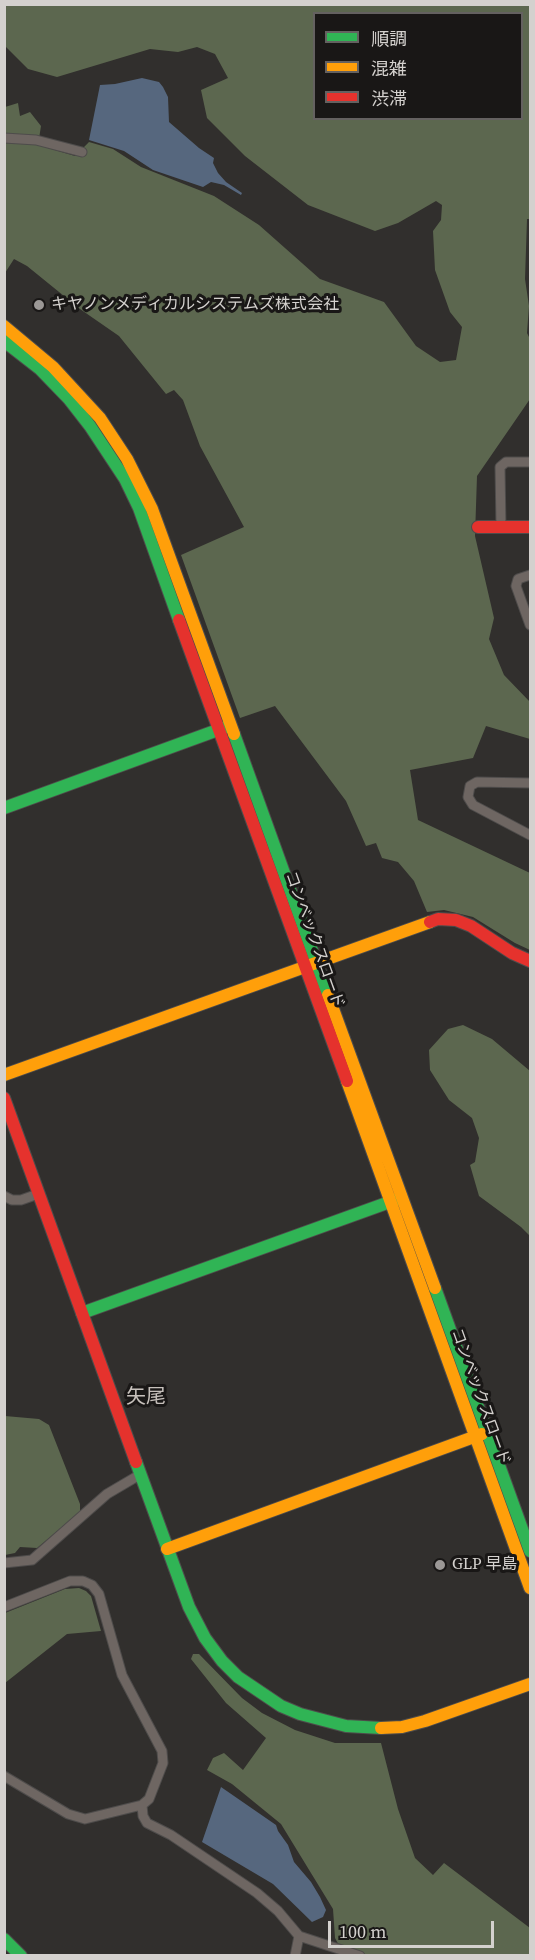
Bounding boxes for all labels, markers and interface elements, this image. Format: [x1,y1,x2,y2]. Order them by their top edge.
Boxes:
legend [313,12,523,120]
text: 順調 [371,26,407,51]
text: 混雑 [371,56,407,81]
text: 渋滞 [371,86,407,111]
place label: キヤノンメディカルシステムズ株式会社 [51,295,339,315]
marker: キヤノンメディカルシステムズ株式会社 [32,298,46,312]
street label: コンベックスロード [280,869,348,1011]
street label: コンベックスロード [446,1326,514,1468]
district label: 矢尾 [126,1386,166,1410]
place label: GLP 早島 [452,1555,517,1575]
marker: GLP 早島 [433,1558,447,1572]
scale bar [331,1909,498,1947]
text: 100 m [339,1919,386,1944]

